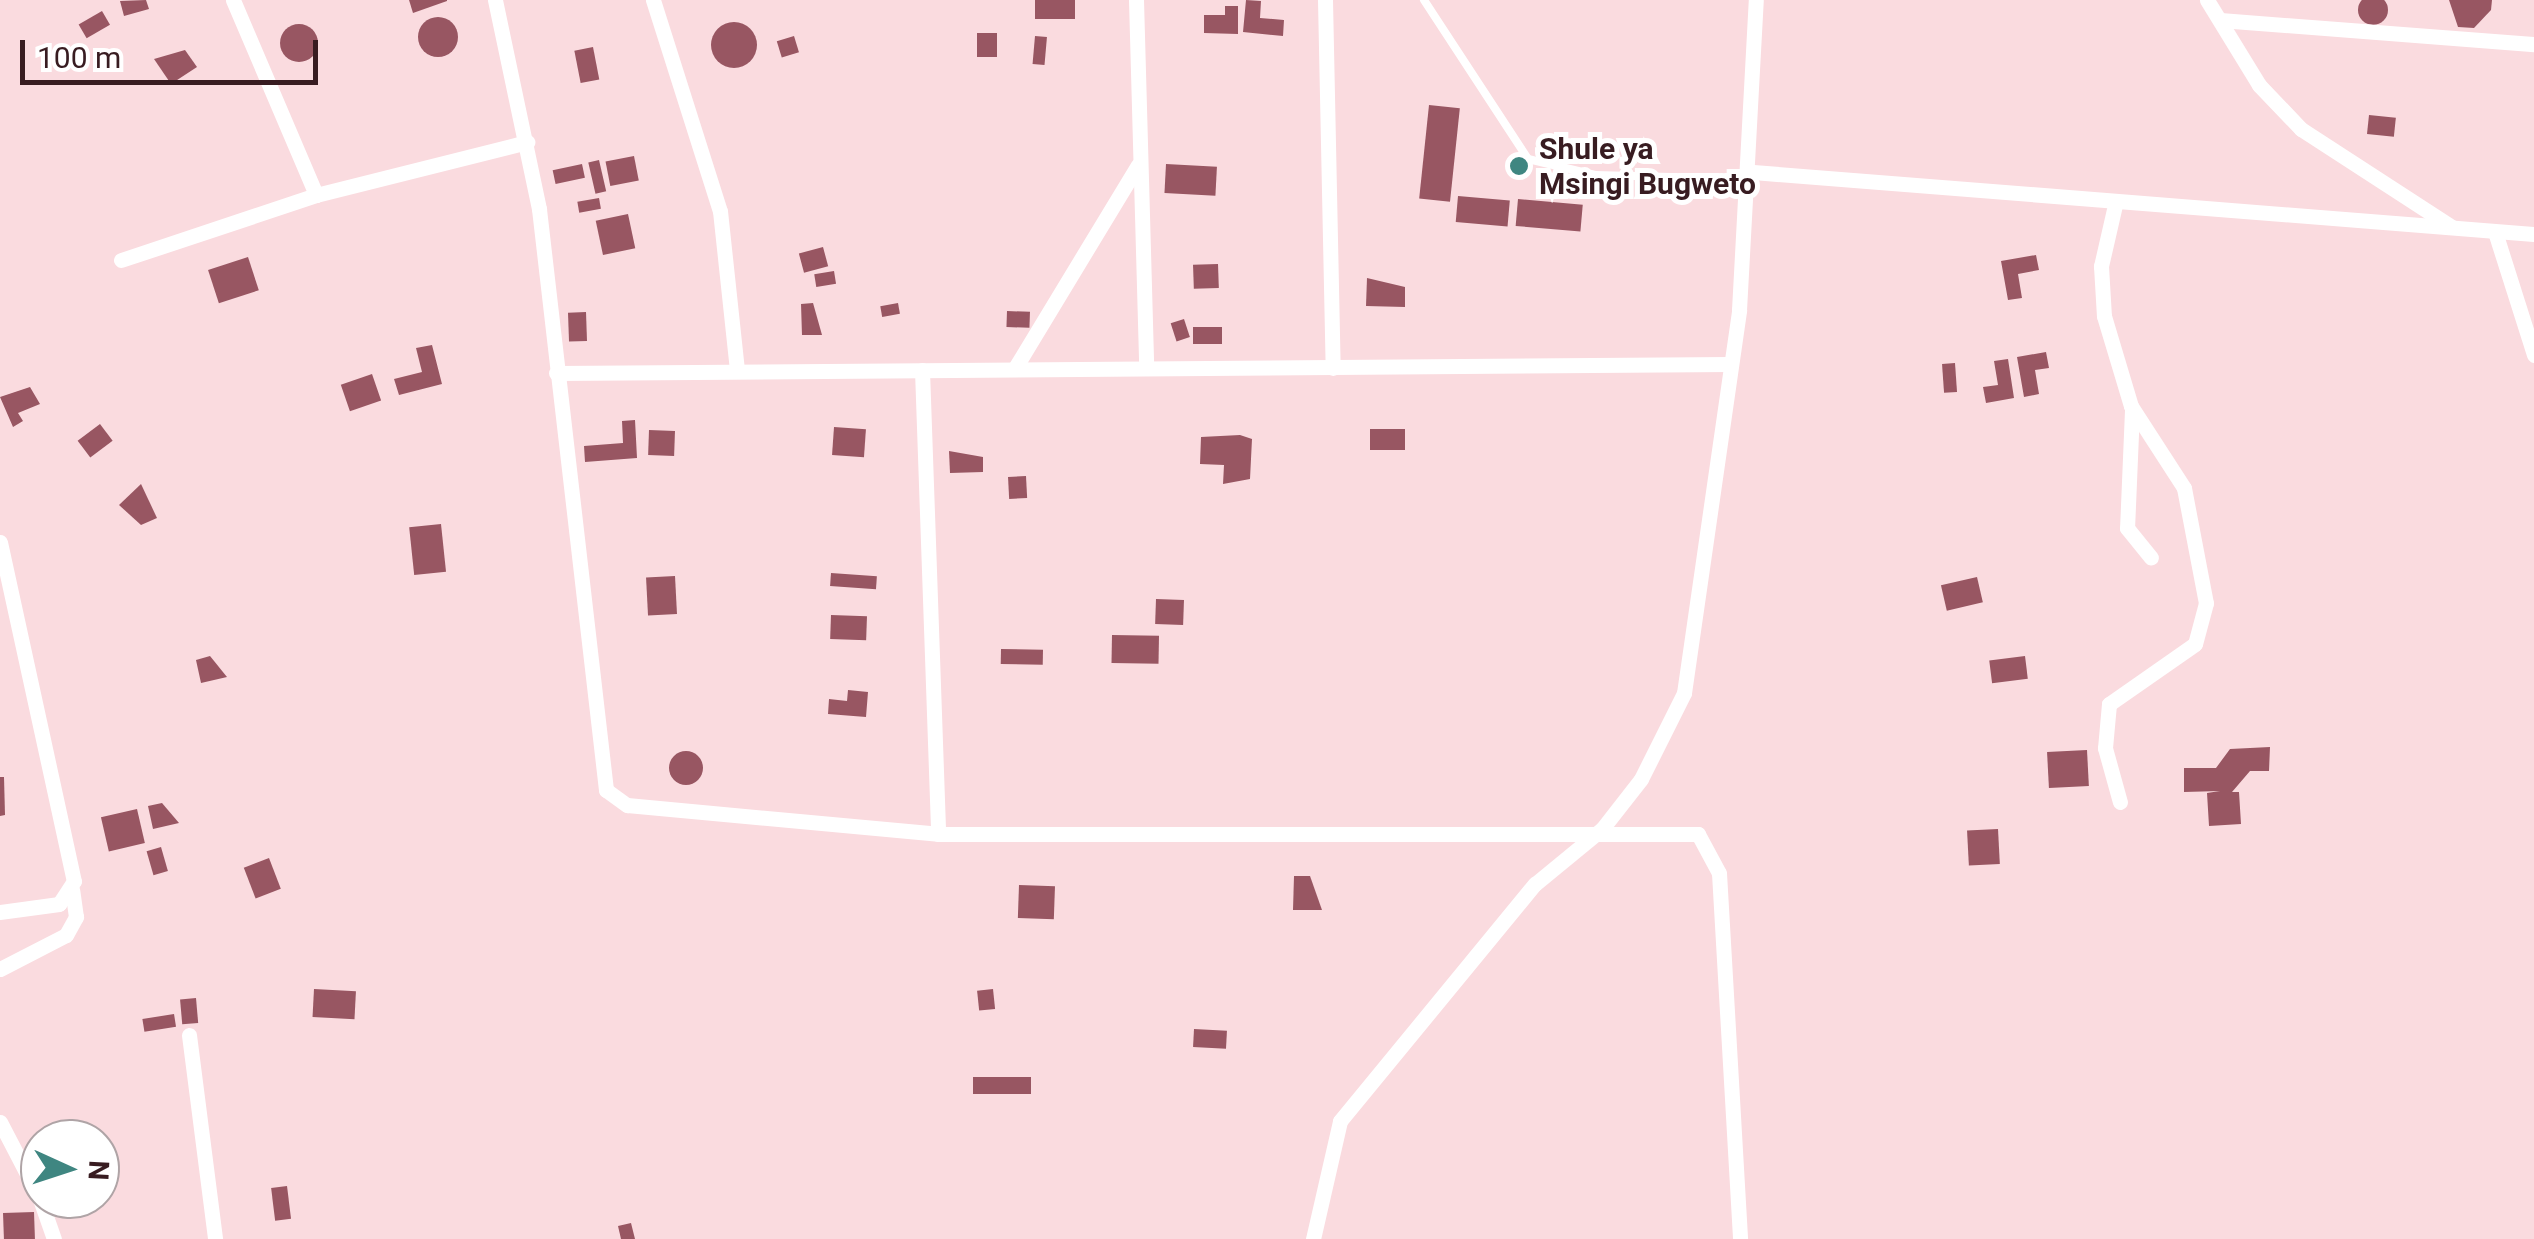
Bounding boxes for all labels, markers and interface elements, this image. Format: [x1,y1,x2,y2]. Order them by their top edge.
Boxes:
scale bar [25,20,322,82]
text: 100 m [37,40,121,75]
place label: Shule ya Msingi Bugweto [1539,131,1756,202]
marker: Shule ya Msingi Bugweto [1508,155,1530,177]
north arrow [20,1119,120,1219]
text: N [81,1160,115,1181]

